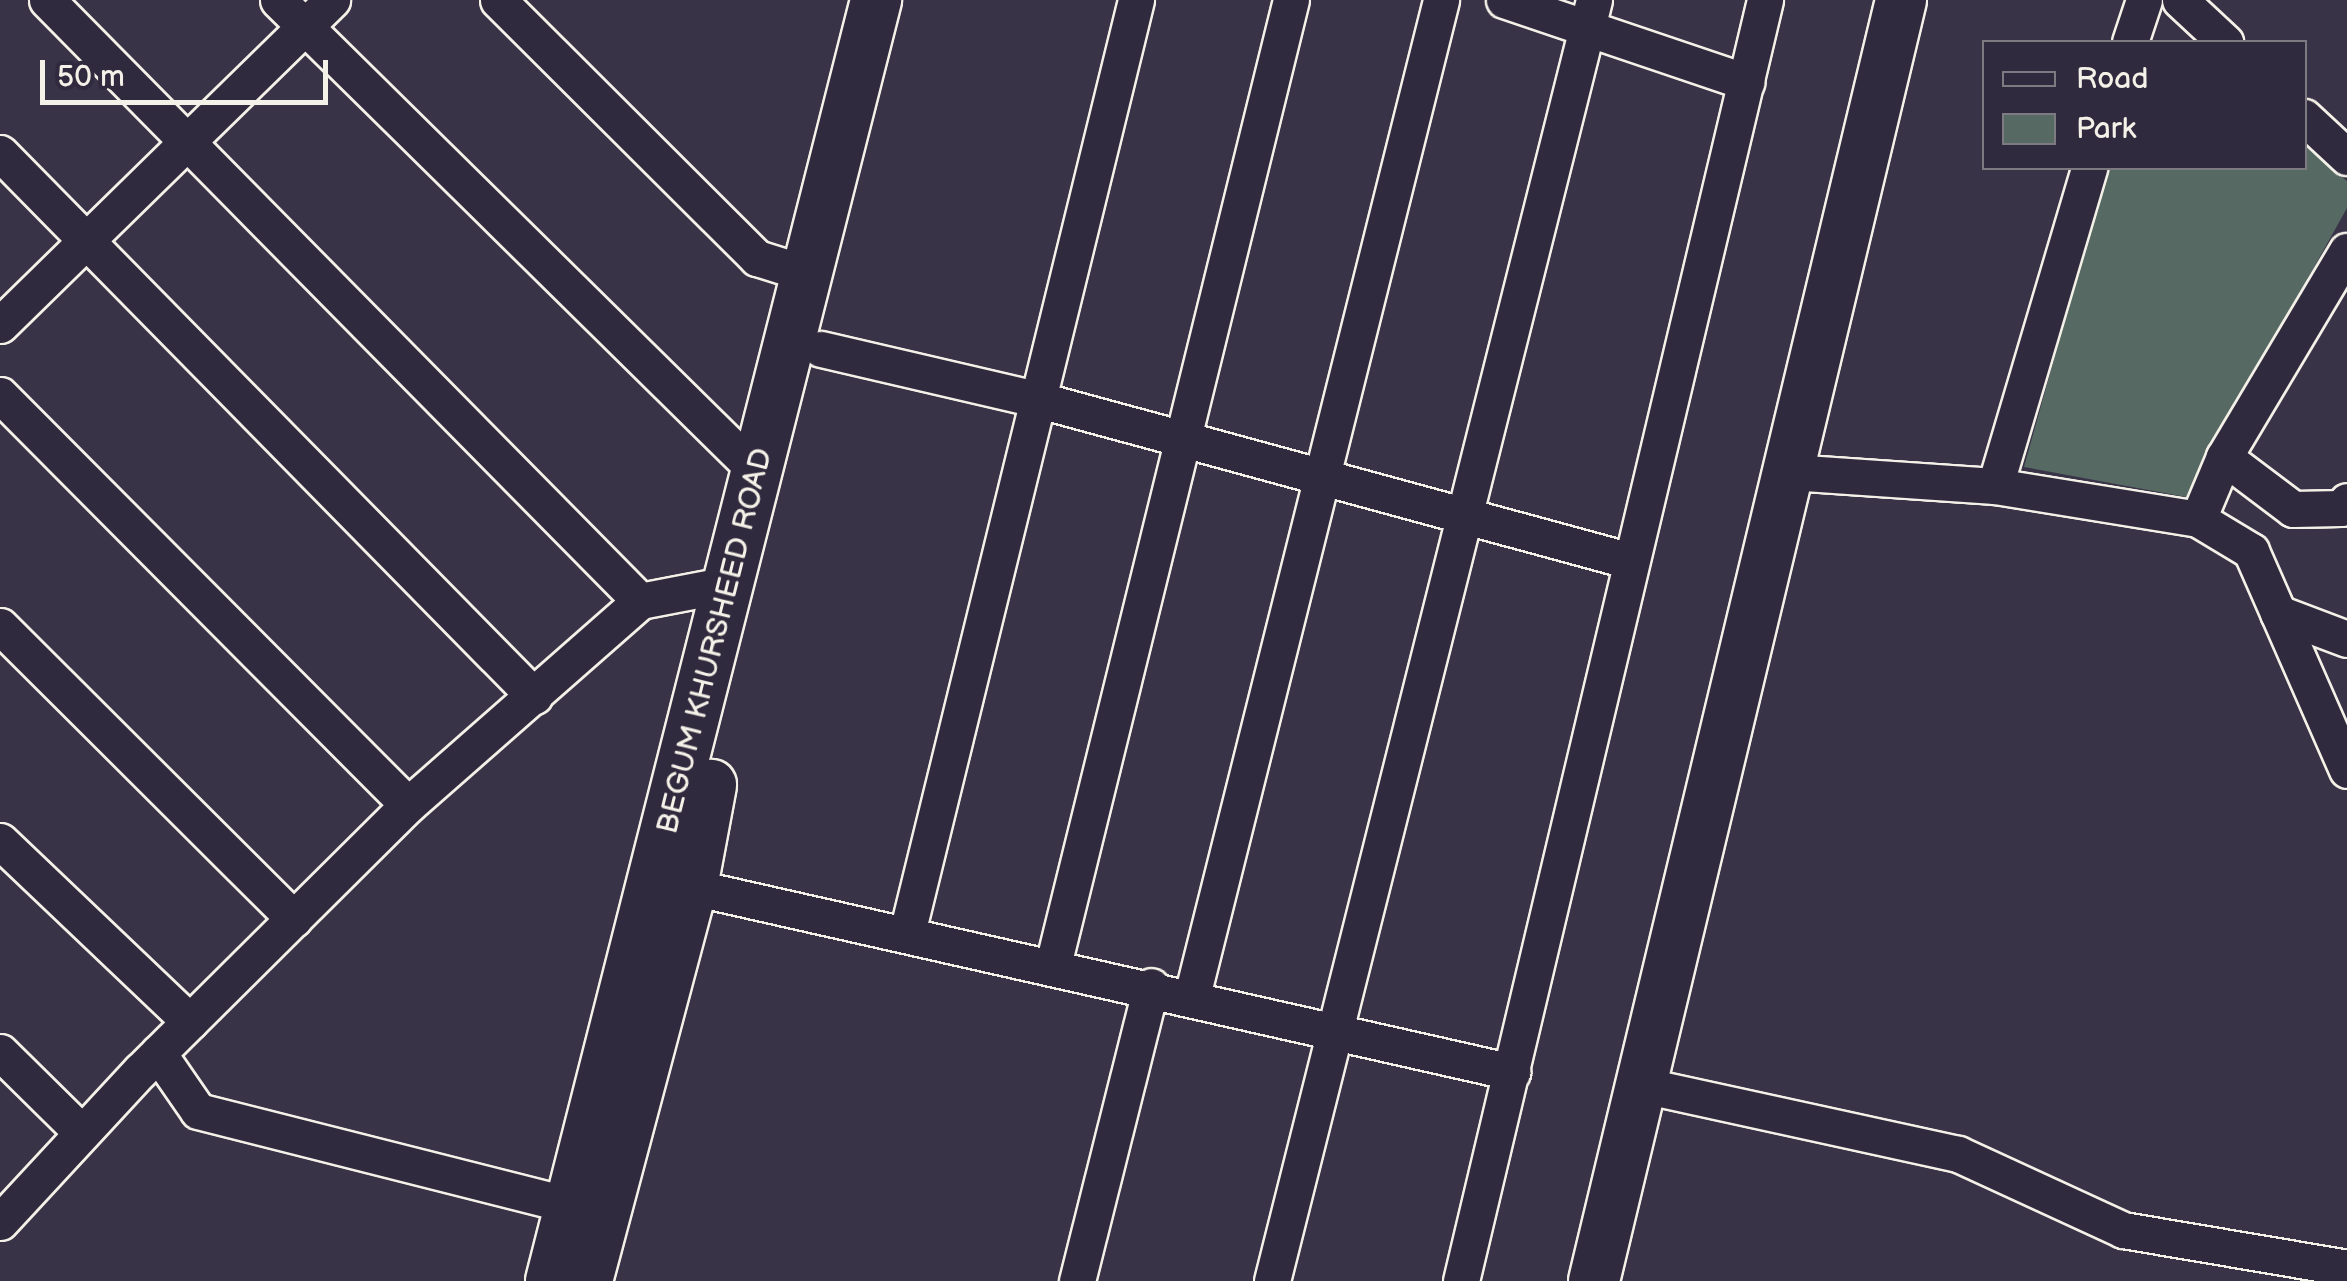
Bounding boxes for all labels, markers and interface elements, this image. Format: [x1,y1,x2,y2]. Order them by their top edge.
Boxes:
scale bar [45,40,332,102]
legend [1982,40,2307,170]
text: 50 m [57,59,125,95]
text: Road [2076,61,2149,97]
text: Park [2076,111,2136,147]
street label: BEGUM KHURSHEED ROAD [650,445,780,837]

